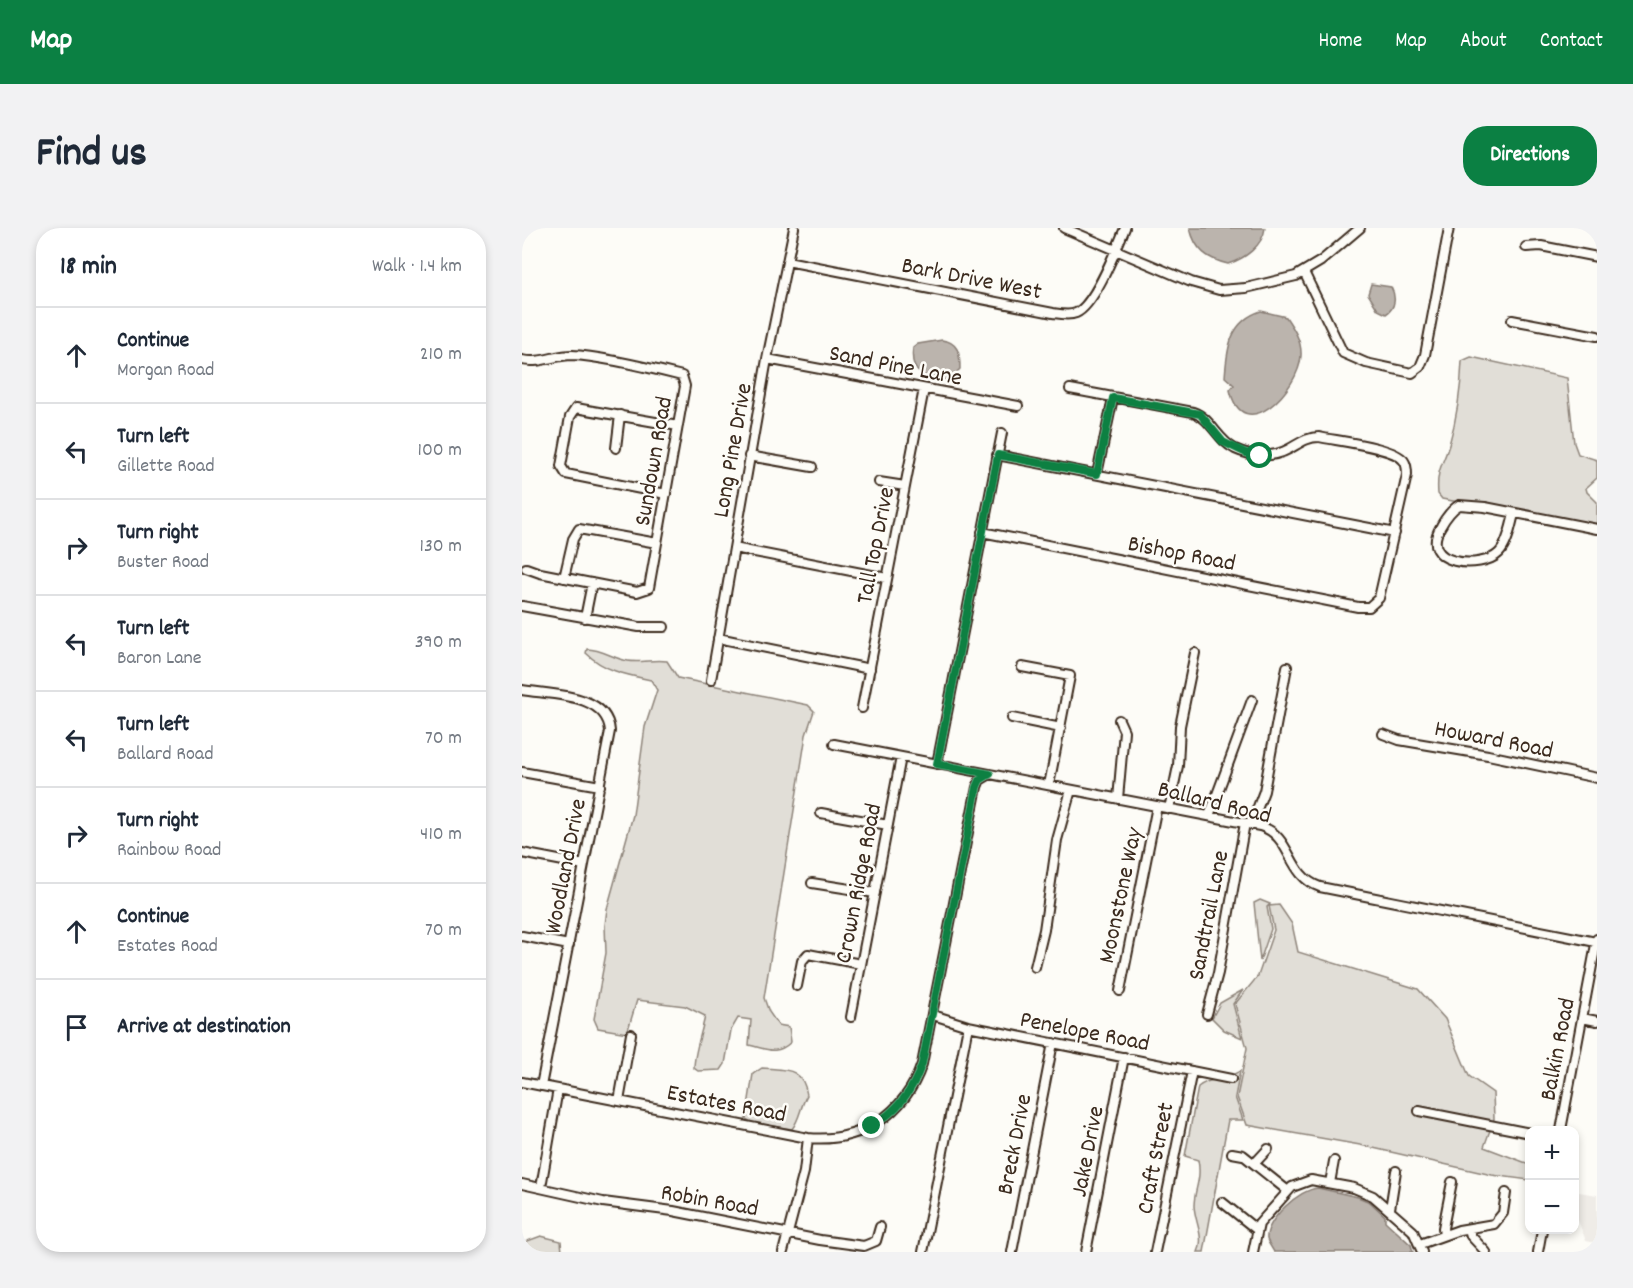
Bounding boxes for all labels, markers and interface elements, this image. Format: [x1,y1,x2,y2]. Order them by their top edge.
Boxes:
text: Map [30,22,72,62]
text: Home [1318,27,1362,57]
text: Map [1395,27,1427,57]
text: About [1460,27,1507,57]
text: Contact [1540,27,1603,57]
text: Find us [36,126,147,186]
button: Directions [1463,126,1597,186]
text: 18 min [60,249,117,286]
street label: Bark Drive West [899,250,1044,310]
text: Walk · 1.4 km [372,253,462,281]
text: Continue [117,326,189,357]
street label: Sand Pine Lane [826,337,965,396]
icon: ahead [60,339,93,372]
text: 210 m [420,341,462,369]
text: Morgan Road [117,357,214,385]
street label: Long Pine Drive [705,380,763,521]
street label: Sundown Road [627,394,683,529]
text: Turn left [117,422,189,453]
icon: left [60,435,93,468]
text: 100 m [418,437,462,465]
route start [1246,442,1272,468]
text: Gillette Road [117,453,215,481]
street label: Tall Top Drive [849,484,905,607]
text: Turn right [117,518,199,549]
street label: Bishop Road [1125,528,1238,582]
icon: right [60,531,93,564]
text: 130 m [420,533,462,561]
text: Buster Road [117,549,209,577]
text: Turn left [117,614,189,645]
icon: left [60,627,93,660]
text: 390 m [415,629,462,657]
text: Baron Lane [117,645,202,673]
text: Turn left [117,710,189,741]
street label: Howard Road [1431,713,1556,769]
icon: left [60,723,93,756]
text: 70 m [425,725,462,753]
text: Ballard Road [117,741,214,769]
street label: Ballard Road [1154,773,1275,834]
street label: Woodland Drive [537,796,597,937]
street label: Crown Ridge Road [828,801,892,966]
text: Turn right [117,806,199,837]
icon: right [60,819,93,852]
text: 410 m [420,821,462,849]
street label: Moonstone Way [1091,823,1153,967]
text: Rainbow Road [117,837,221,865]
street label: Sandtrail Lane [1181,848,1239,983]
text: Continue [117,902,189,933]
icon: ahead [60,915,93,948]
text: 70 m [425,917,462,945]
text: Estates Road [117,933,218,961]
street label: Balkin Road [1532,995,1586,1104]
street label: Penelope Road [1017,1004,1152,1062]
icon: arrive [60,1011,93,1044]
text: Arrive at destination [117,1012,291,1043]
street label: Estates Road [664,1077,789,1133]
street label: Breck Drive [990,1091,1042,1198]
street label: Craft Street [1129,1100,1184,1217]
street label: Jake Drive [1063,1103,1114,1200]
route end [858,1112,884,1138]
map controls [1525,1126,1579,1234]
button: + [1525,1126,1579,1180]
street label: Robin Road [658,1177,761,1227]
button: − [1525,1180,1579,1234]

